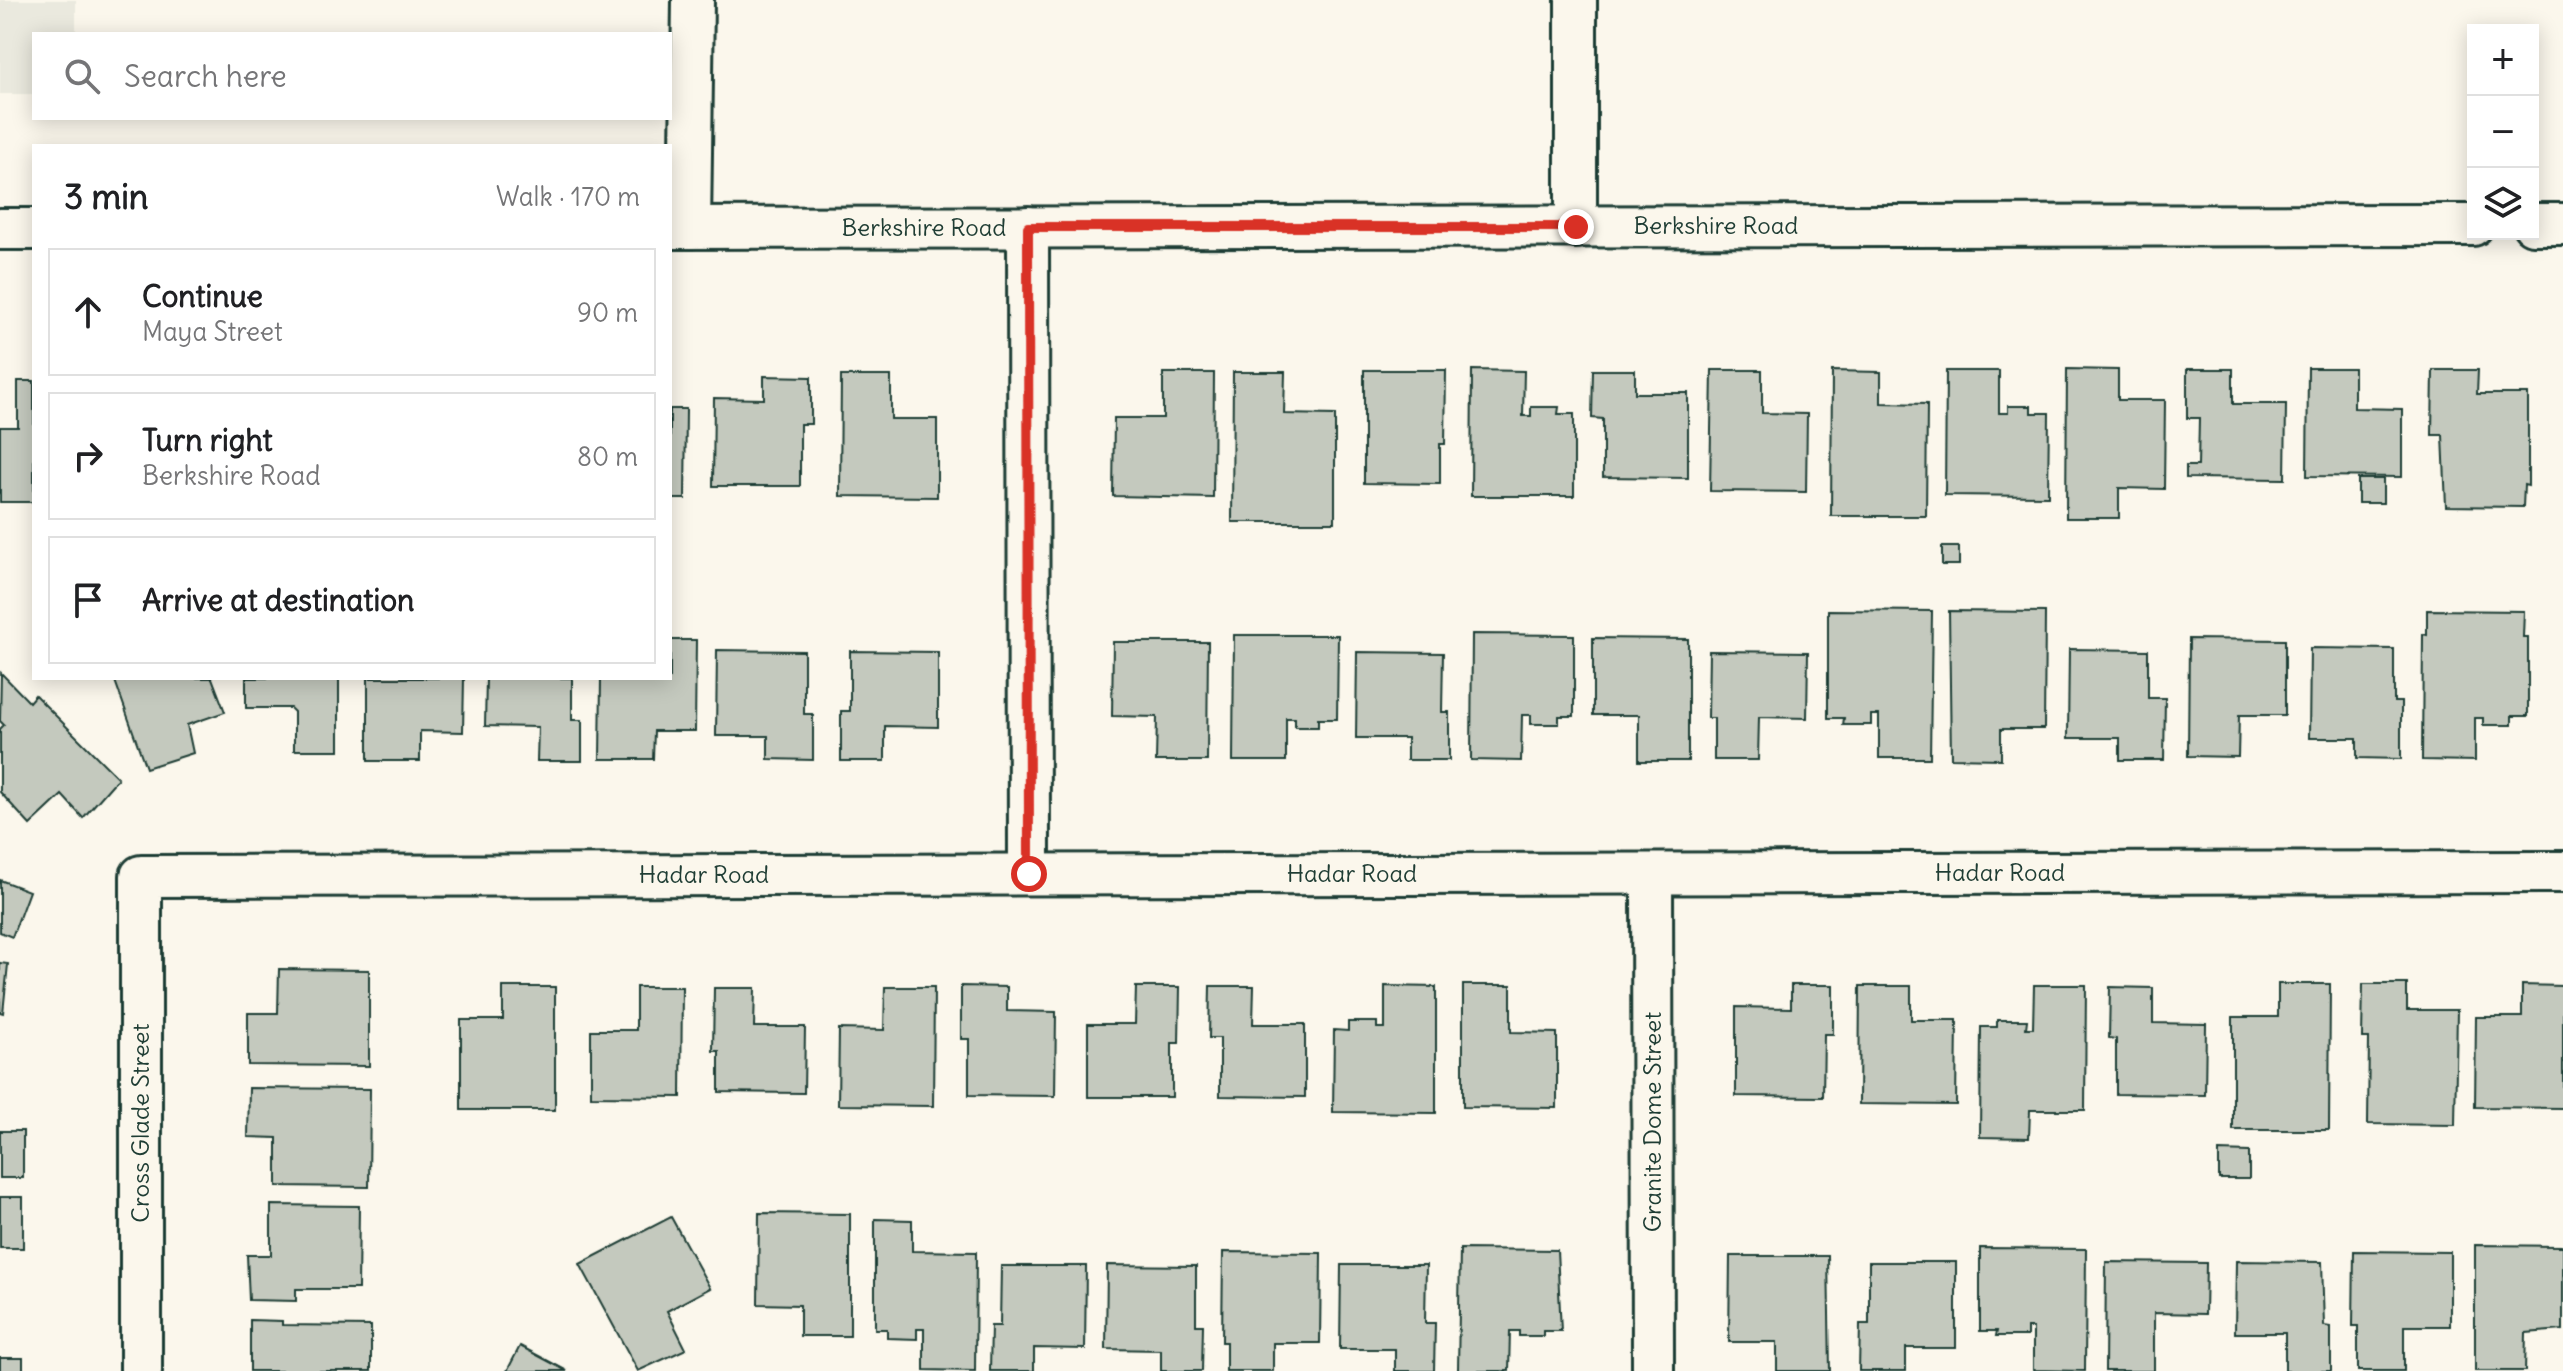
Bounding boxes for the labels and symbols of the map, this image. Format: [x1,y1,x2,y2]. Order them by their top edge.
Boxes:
route end [1558,209,1594,245]
street label: Berkshire Road [1634,210,1798,240]
street label: Berkshire Road [842,212,1006,242]
route start [1011,856,1047,892]
street label: Hadar Road [1935,857,2065,887]
street label: Hadar Road [1287,858,1417,888]
street label: Hadar Road [639,859,769,889]
street label: Granite Dome Street [1637,1012,1667,1232]
street label: Cross Glade Street [125,1023,155,1223]

